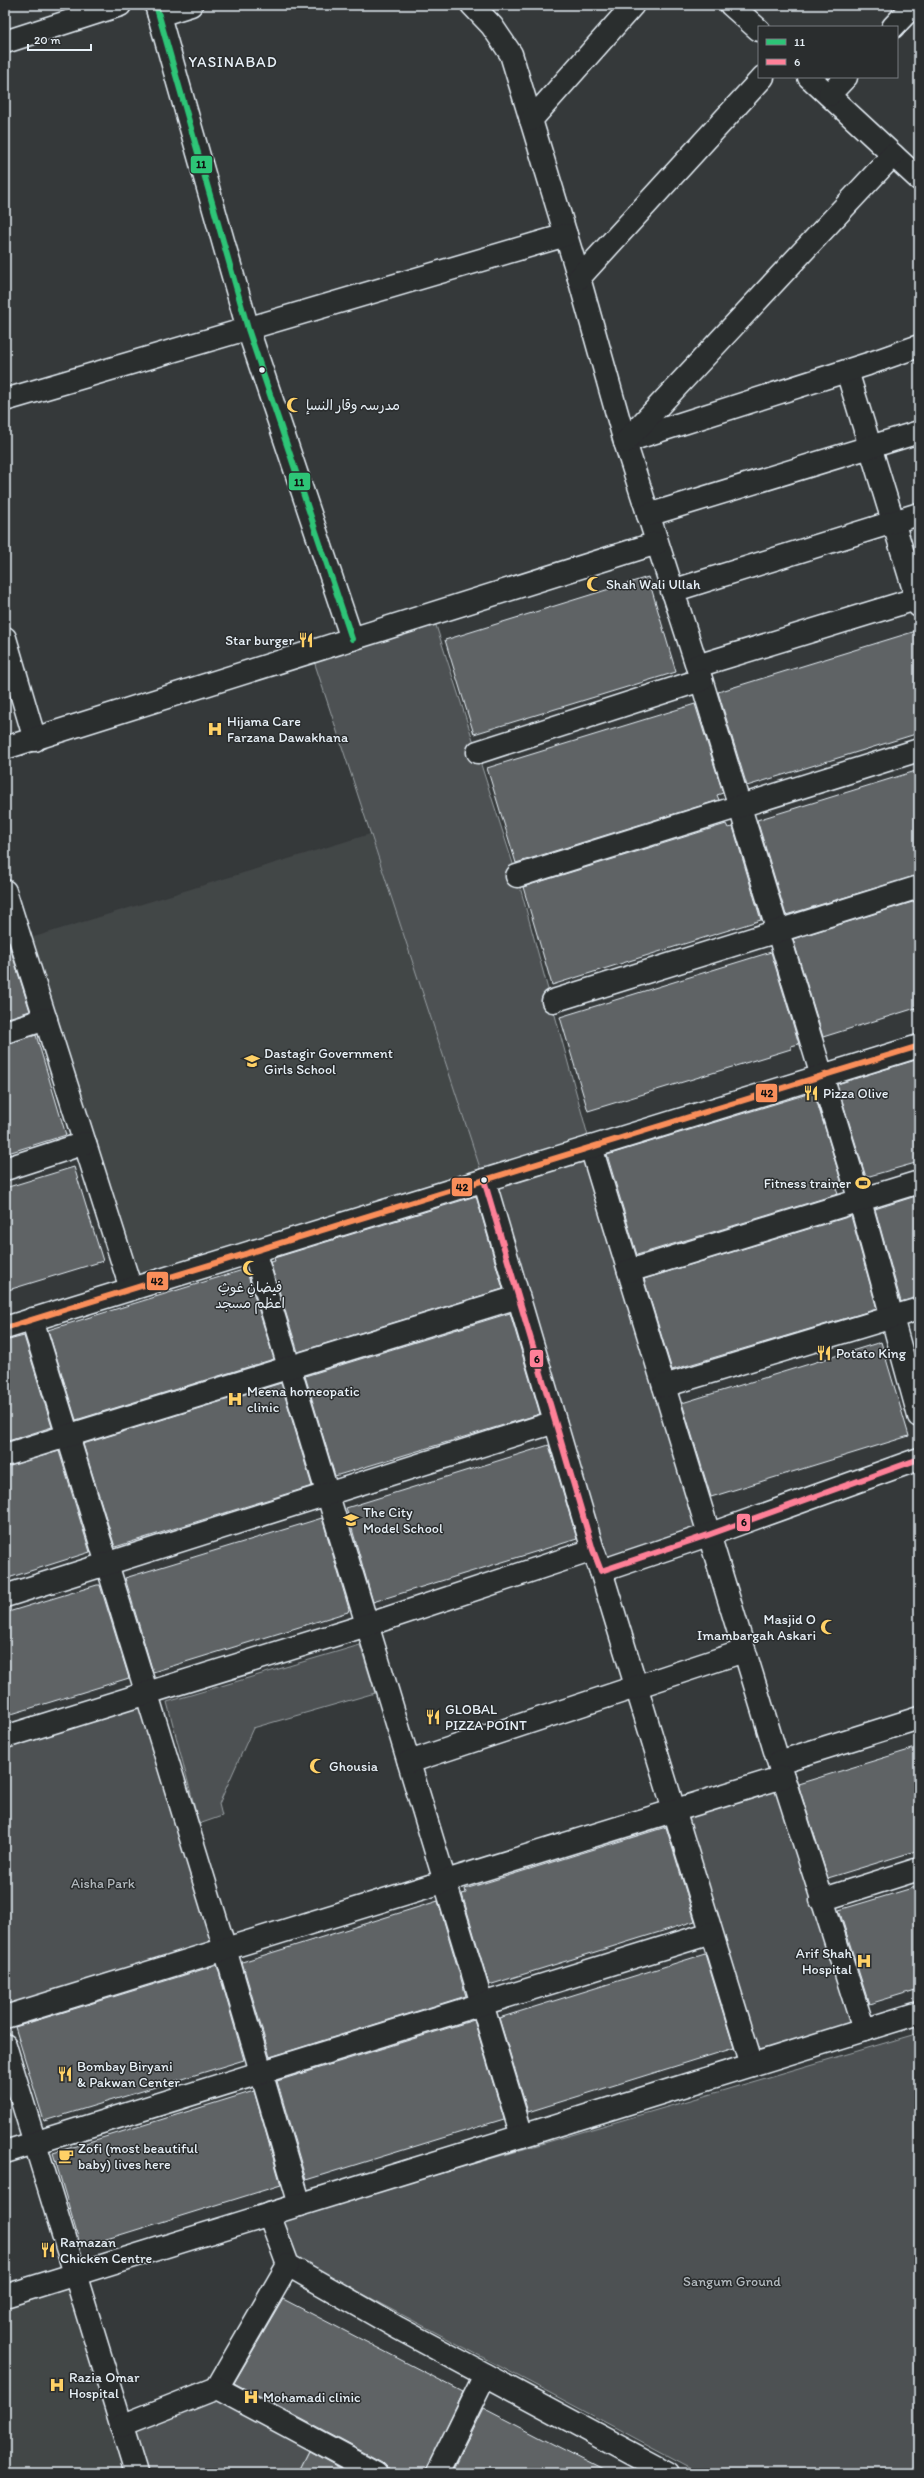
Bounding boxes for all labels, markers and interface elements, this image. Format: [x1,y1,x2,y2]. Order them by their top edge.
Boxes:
scale bar [28,26,91,52]
legend [758,26,898,78]
text: 20 m [34,33,61,47]
text: 11 [794,35,806,49]
district label: YASINABAD [188,53,278,71]
text: 6 [794,55,800,69]
line badge: 11 [190,155,213,174]
text: 11 [196,158,207,171]
unlabelled marker [257,365,267,375]
mosque icon: مدرسہ وقار النسإ [285,396,303,414]
place label: مدرسہ وقار النسإ [306,397,400,415]
line badge: 11 [288,472,311,491]
text: 11 [294,476,305,489]
mosque icon: Shah Wali Ullah [585,575,603,593]
place label: Shah Wali Ullah [606,576,701,593]
restaurant icon: Star burger [297,631,315,649]
place label: Star burger [225,632,294,649]
place label: Hijama Care Farzana Dawakhana [227,713,349,746]
hospital icon: Hijama Care Farzana Dawakhana [206,720,224,738]
place label: Dastagir Government Girls School [264,1045,393,1078]
school or university icon: Dastagir Government Girls School [243,1052,261,1070]
line badge: 42 [755,1083,778,1103]
restaurant icon: Pizza Olive [802,1084,820,1102]
place label: Pizza Olive [823,1085,889,1102]
text: 42 [761,1087,773,1100]
sports icon: Fitness trainer [854,1174,872,1192]
unlabelled marker [479,1175,489,1185]
place label: Fitness trainer [764,1175,852,1192]
line badge: 42 [451,1177,473,1197]
text: 42 [456,1181,468,1194]
mosque icon: فیضانِ غوثِ اعظم مسجد [241,1259,259,1277]
line badge: 42 [146,1271,169,1291]
text: 42 [151,1275,163,1288]
place label: فیضانِ غوثِ اعظم مسجد [215,1279,285,1314]
restaurant icon: Potato King [815,1344,833,1362]
place label: Potato King [836,1345,907,1362]
line badge: 6 [529,1349,544,1368]
text: 6 [534,1353,540,1366]
place label: Meena homeopatic clinic [247,1383,360,1416]
hospital icon: Meena homeopatic clinic [226,1390,244,1408]
place label: The City Model School [363,1504,443,1537]
school or university icon: The City Model School [342,1511,360,1529]
line badge: 6 [736,1513,751,1532]
text: 6 [741,1516,747,1529]
place label: Masjid O Imambargah Askari [697,1611,816,1644]
mosque icon: Masjid O Imambargah Askari [819,1618,837,1636]
place label: GLOBAL PIZZA POINT [445,1701,527,1734]
restaurant icon: GLOBAL PIZZA POINT [424,1708,442,1726]
mosque icon: Ghousia [308,1757,326,1775]
place label: Ghousia [329,1758,379,1775]
park label: Aisha Park [71,1875,136,1892]
place label: Arif Shah Hospital [796,1945,852,1978]
hospital icon: Arif Shah Hospital [855,1952,873,1970]
place label: Bombay Biryani & Pakwan Center [77,2058,180,2091]
restaurant icon: Bombay Biryani & Pakwan Center [56,2065,74,2083]
place label: Zofi (most beautiful baby) lives here [78,2140,198,2173]
cafe icon: Zofi (most beautiful baby) lives here [57,2147,75,2165]
place label: Ramazan Chicken Centre [60,2234,152,2267]
restaurant icon: Ramazan Chicken Centre [39,2241,57,2259]
park label: Sangum Ground [683,2273,781,2290]
place label: Razia Omar Hospital [69,2369,140,2402]
hospital icon: Razia Omar Hospital [48,2376,66,2394]
hospital icon: Mohamadi clinic [242,2388,260,2406]
place label: Mohamadi clinic [263,2389,361,2406]

